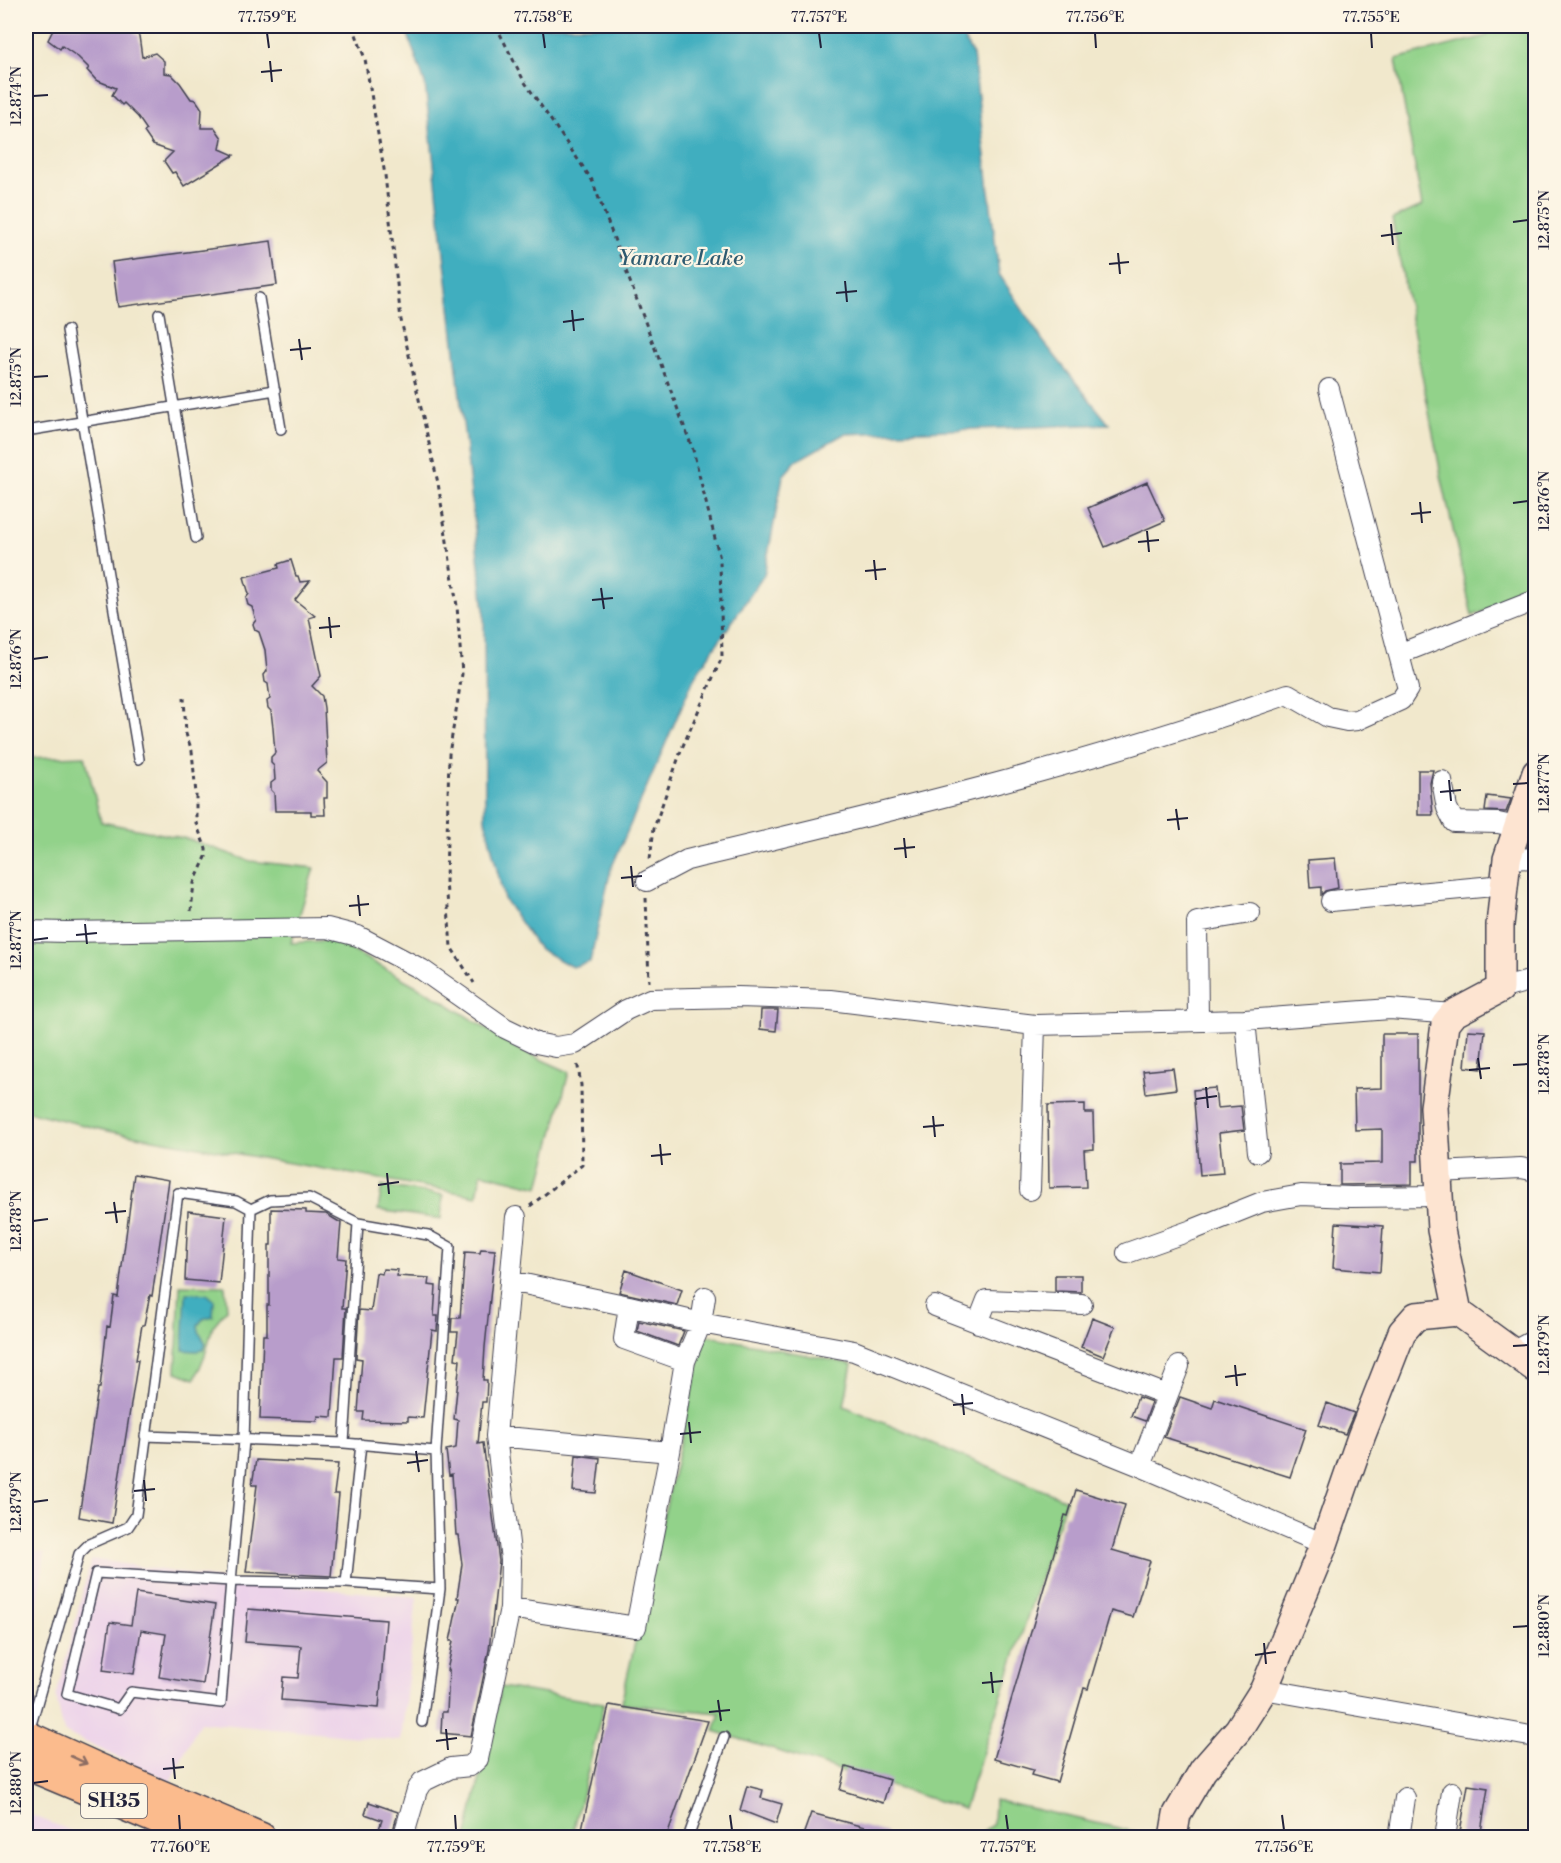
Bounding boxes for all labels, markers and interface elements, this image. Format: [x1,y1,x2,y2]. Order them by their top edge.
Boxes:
text: 77.759°E [238,8,296,27]
text: 77.758°E [514,8,572,27]
text: 77.757°E [791,8,847,27]
text: 77.756°E [1066,8,1124,27]
text: 77.755°E [1342,8,1400,27]
text: 12.874°N [7,66,26,126]
text: 12.875°N [1535,190,1554,250]
water label: Yamare Lake [619,245,743,272]
text: 12.875°N [7,347,26,407]
text: 12.876°N [1535,471,1554,531]
text: 12.876°N [7,629,26,689]
text: 12.877°N [1535,753,1554,813]
text: 12.877°N [7,910,26,970]
text: 12.878°N [1535,1034,1554,1094]
text: 12.878°N [7,1191,26,1251]
text: 12.879°N [1535,1315,1554,1375]
text: 12.879°N [7,1472,26,1532]
text: 12.880°N [1535,1594,1554,1658]
text: 12.880°N [7,1751,26,1815]
one-way arrow [69,1755,87,1766]
road number: SH35 [81,1784,147,1818]
text: 77.760°E [150,1838,210,1857]
text: 77.759°E [427,1838,485,1857]
text: 77.758°E [703,1838,761,1857]
text: 77.757°E [980,1838,1036,1857]
text: 77.756°E [1255,1838,1313,1857]

